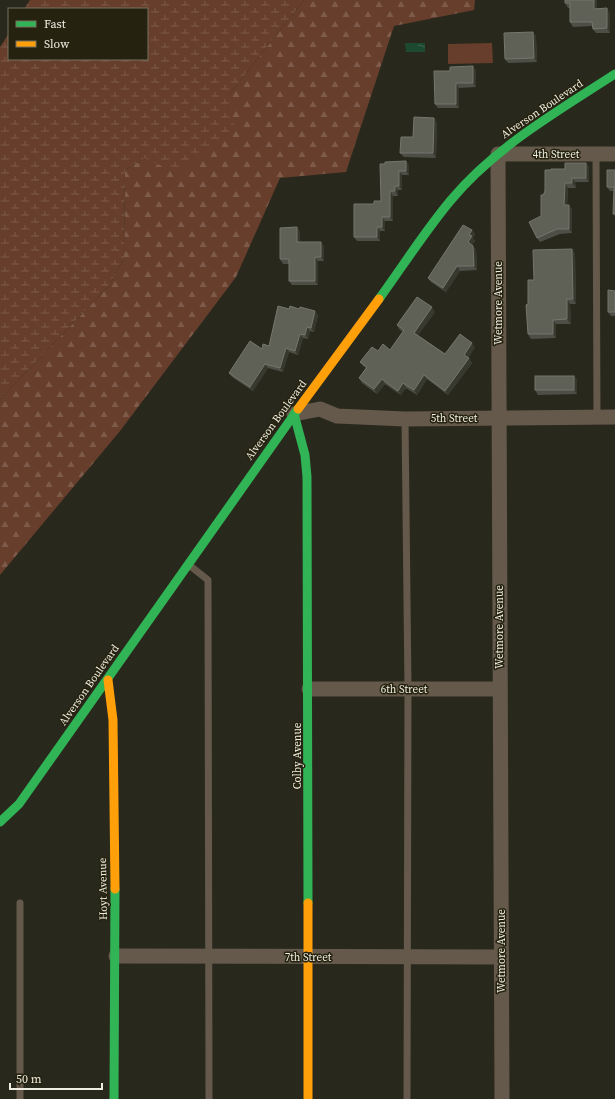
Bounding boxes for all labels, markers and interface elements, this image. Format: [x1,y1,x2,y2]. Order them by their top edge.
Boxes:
legend [8,8,148,60]
text: Fast [44,16,66,32]
text: Slow [44,36,70,52]
street label: Alverson Boulevard [498,76,587,142]
street label: 4th Street [533,147,580,162]
street label: Wetmore Avenue [491,261,506,345]
street label: Alverson Boulevard [242,376,311,463]
street label: 5th Street [431,411,478,426]
street label: Wetmore Avenue [492,585,507,669]
street label: Alverson Boulevard [55,641,123,729]
street label: 6th Street [381,682,428,697]
street label: Colby Avenue [290,722,305,789]
street label: Hoyt Avenue [95,857,111,920]
street label: Wetmore Avenue [494,909,509,993]
street label: 7th Street [285,950,332,965]
scale bar [10,1065,102,1091]
text: 50 m [16,1071,42,1087]

